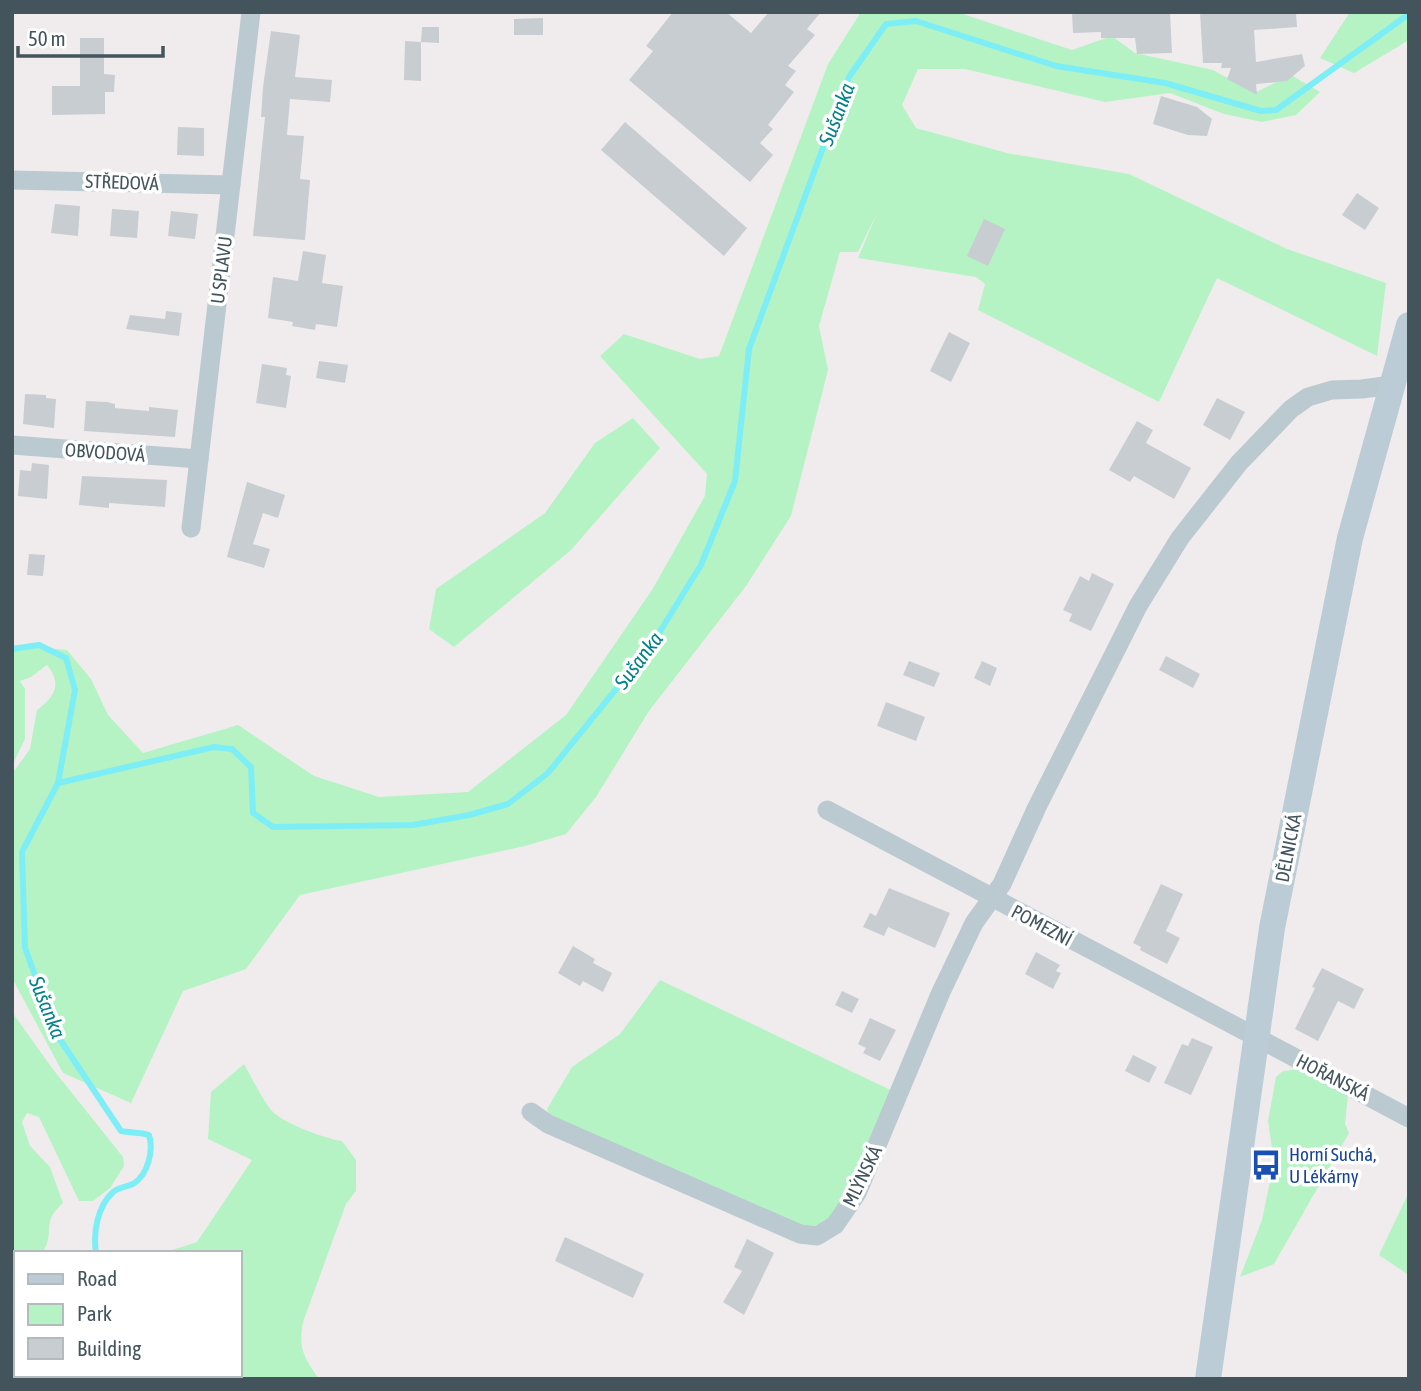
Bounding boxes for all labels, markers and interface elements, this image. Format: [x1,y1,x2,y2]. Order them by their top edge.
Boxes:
scale bar [18,14,163,58]
text: 50 m [28,26,66,50]
water label: Sušanka [813,79,859,150]
street label: STŘEDOVÁ [85,170,160,194]
street label: U SPLAVU [206,235,236,305]
street label: OBVODOVÁ [64,438,146,466]
water label: Sušanka [608,627,667,694]
street label: DĚLNICKÁ [1271,811,1306,884]
street label: POMEZNÍ [1008,900,1076,950]
water label: Sušanka [24,971,71,1042]
street label: HOŘANSKÁ [1293,1049,1374,1105]
street label: MLÝNSKÁ [838,1141,886,1210]
place label: Horní Suchá, U Lékárny [1289,1143,1376,1187]
bus stop icon: Horní Suchá, U Lékárny [1249,1148,1283,1182]
legend [14,1251,242,1377]
text: Road [77,1266,117,1290]
text: Park [77,1301,112,1325]
text: Building [77,1336,141,1360]

